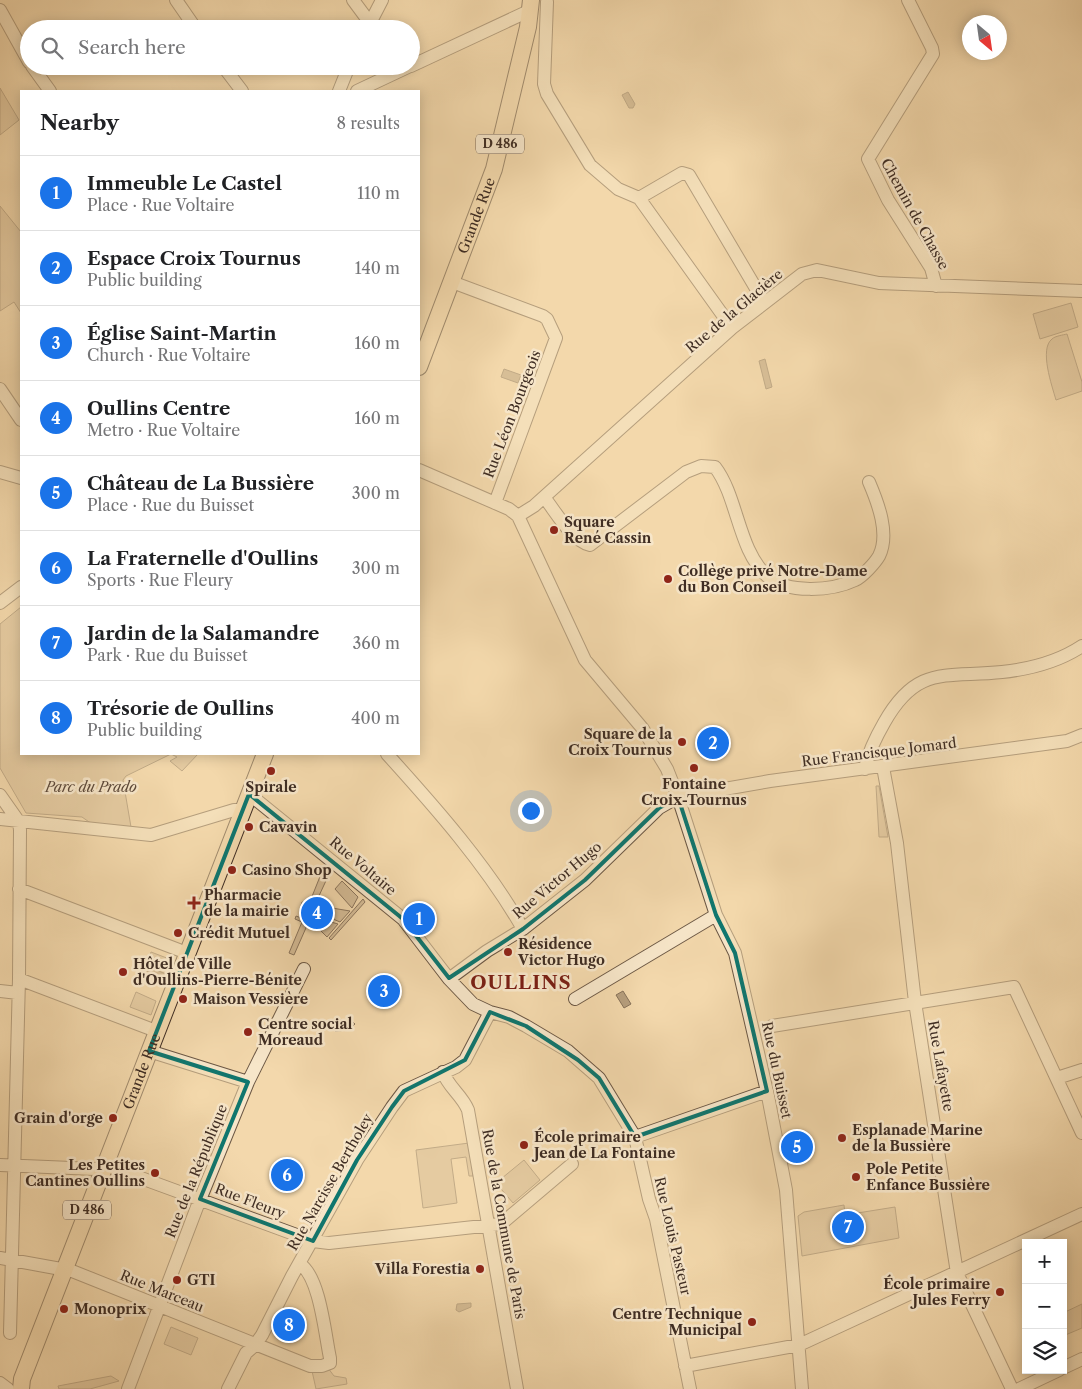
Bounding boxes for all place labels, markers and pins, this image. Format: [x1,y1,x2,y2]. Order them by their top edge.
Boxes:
place label: Square René Cassin [564,513,652,547]
marker: Square René Cassin [548,524,560,536]
place label: Collège privé Notre-Dame du Bon Conseil [678,562,867,596]
marker: Collège privé Notre-Dame du Bon Conseil [662,573,674,585]
pin: 2 [697,724,729,762]
place label: Square de la Croix Tournus [568,725,673,759]
marker: Square de la Croix Tournus [676,736,688,748]
marker: Fontaine Croix-Tournus [688,762,700,774]
marker: Spirale [265,765,277,777]
place label: Fontaine Croix-Tournus [641,775,747,809]
place label: Spirale [245,778,297,796]
place label: Cavavin [259,818,318,836]
marker: Cavavin [243,821,255,833]
place label: Casino Shop [242,861,332,879]
marker: Casino Shop [226,864,238,876]
place label: Pharmacie de la mairie [204,886,289,920]
pin: 4 [301,894,333,932]
marker: Pharmacie de la mairie [188,897,200,909]
pin: 1 [403,900,435,938]
place label: Crédit Mutuel [188,924,290,942]
marker: Crédit Mutuel [172,927,184,939]
place label: Résidence Victor Hugo [517,935,605,969]
marker: Résidence Victor Hugo [502,946,514,958]
place label: Hôtel de Ville d'Oullins-Pierre-Bénite [133,955,302,989]
marker: Hôtel de Ville d'Oullins-Pierre-Bénite [117,966,129,978]
pin: 3 [368,972,400,1010]
place label: Maison Vessière [193,990,308,1008]
marker: Maison Vessière [177,993,189,1005]
place label: Centre social Moreaud [258,1015,353,1049]
marker: Centre social Moreaud [242,1026,254,1038]
place label: Grain d'orge [14,1109,103,1127]
marker: Grain d'orge [107,1112,119,1124]
place label: Esplanade Marine de la Bussière [852,1121,983,1155]
place label: École primaire Jean de La Fontaine [531,1127,675,1162]
pin: 5 [781,1128,813,1166]
marker: Esplanade Marine de la Bussière [836,1132,848,1144]
marker: École primaire Jean de La Fontaine [518,1139,530,1151]
place label: Les Petites Cantines Oullins [25,1156,145,1190]
pin: 6 [271,1156,303,1194]
place label: Pole Petite Enfance Bussière [866,1160,990,1194]
marker: Les Petites Cantines Oullins [149,1167,161,1179]
marker: Pole Petite Enfance Bussière [850,1171,862,1183]
pin: 7 [832,1208,864,1246]
place label: Villa Forestia [374,1260,471,1278]
marker: Villa Forestia [474,1263,486,1275]
place label: GTI [187,1271,216,1289]
marker: GTI [171,1274,183,1286]
place label: École primaire Jules Ferry [883,1274,990,1309]
marker: École primaire Jules Ferry [994,1286,1006,1298]
place label: Monoprix [74,1300,147,1318]
marker: Monoprix [58,1303,70,1315]
place label: Centre Technique Municipal [612,1305,742,1339]
pin: 8 [273,1306,305,1344]
marker: Centre Technique Municipal [746,1316,758,1328]

